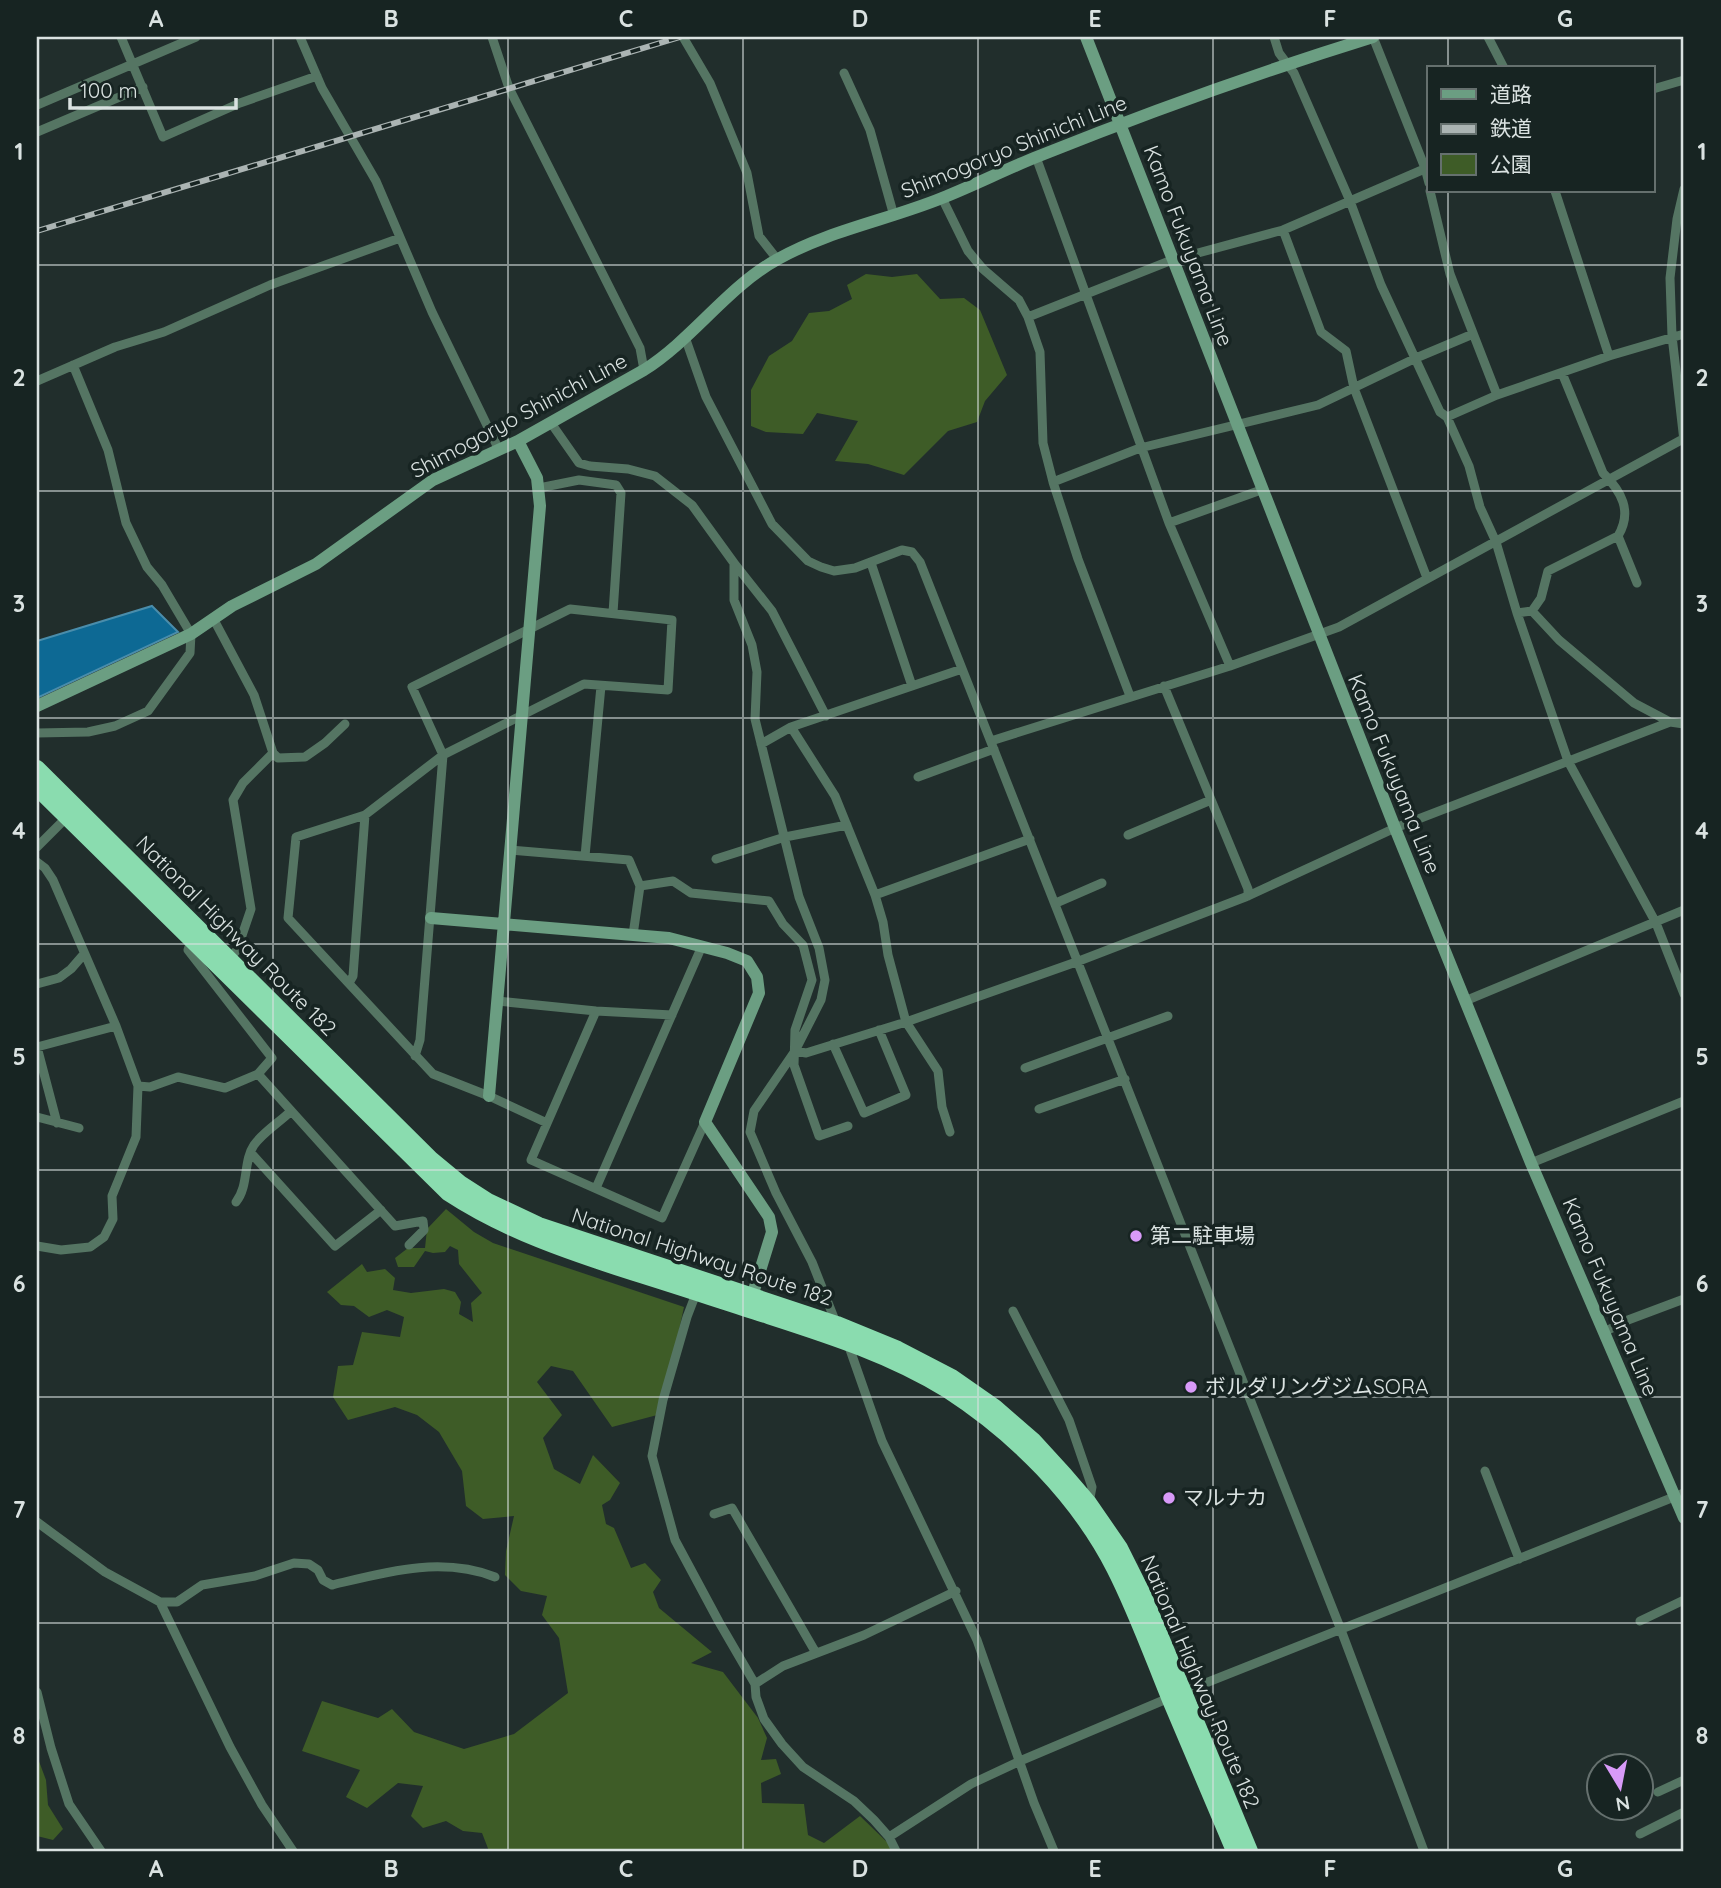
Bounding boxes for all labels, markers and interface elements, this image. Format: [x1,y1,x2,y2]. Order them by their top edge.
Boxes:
text: A [149,4,164,33]
text: B [383,4,399,33]
text: C [619,4,633,33]
text: D [852,4,868,33]
text: E [1088,4,1102,33]
text: F [1324,4,1336,33]
text: G [1557,4,1573,33]
scale bar [70,66,236,110]
legend [1427,66,1654,192]
text: 100 m [80,77,138,103]
text: 道路 [1490,81,1532,107]
street label: Shimogoryo Shinichi Line [897,89,1130,203]
text: 鉄道 [1490,115,1532,141]
text: 1 [15,137,23,166]
text: 1 [1698,137,1706,166]
street label: Kamo Fukuyama Line [1139,142,1239,350]
text: 公園 [1490,151,1532,177]
street label: Shimogoryo Shinichi Line [406,347,631,483]
text: 2 [12,363,26,392]
text: 2 [1695,363,1709,392]
text: 3 [13,589,25,618]
text: 3 [1696,589,1708,618]
street label: Kamo Fukuyama Line [1343,670,1447,877]
text: 4 [12,816,26,845]
text: 4 [1695,816,1709,845]
street label: National Highway Route 182 [131,830,342,1041]
text: 5 [12,1042,26,1071]
text: 5 [1695,1042,1709,1071]
street label: Kamo Fukuyama Line [1557,1193,1665,1400]
street label: National Highway Route 182 [569,1202,836,1311]
place label: 第二駐車場 [1150,1222,1255,1248]
marker: 第二駐車場 [1128,1228,1144,1244]
text: 6 [13,1269,25,1298]
text: 6 [1696,1269,1708,1298]
place label: ボルダリングジムSORA [1205,1373,1429,1399]
marker: ボルダリングジムSORA [1183,1379,1199,1395]
place label: マルナカ [1183,1484,1267,1510]
marker: マルナカ [1161,1490,1177,1506]
text: 7 [13,1495,26,1524]
text: 7 [1696,1495,1709,1524]
street label: National Highway Route 182 [1136,1551,1266,1812]
text: 8 [13,1721,25,1750]
text: 8 [1696,1721,1708,1750]
north arrow [1584,1752,1654,1822]
text: N [1614,1791,1632,1817]
text: A [149,1854,164,1883]
text: B [383,1854,399,1883]
text: C [619,1854,633,1883]
text: D [852,1854,868,1883]
text: E [1088,1854,1102,1883]
text: F [1324,1854,1336,1883]
text: G [1557,1854,1573,1883]

